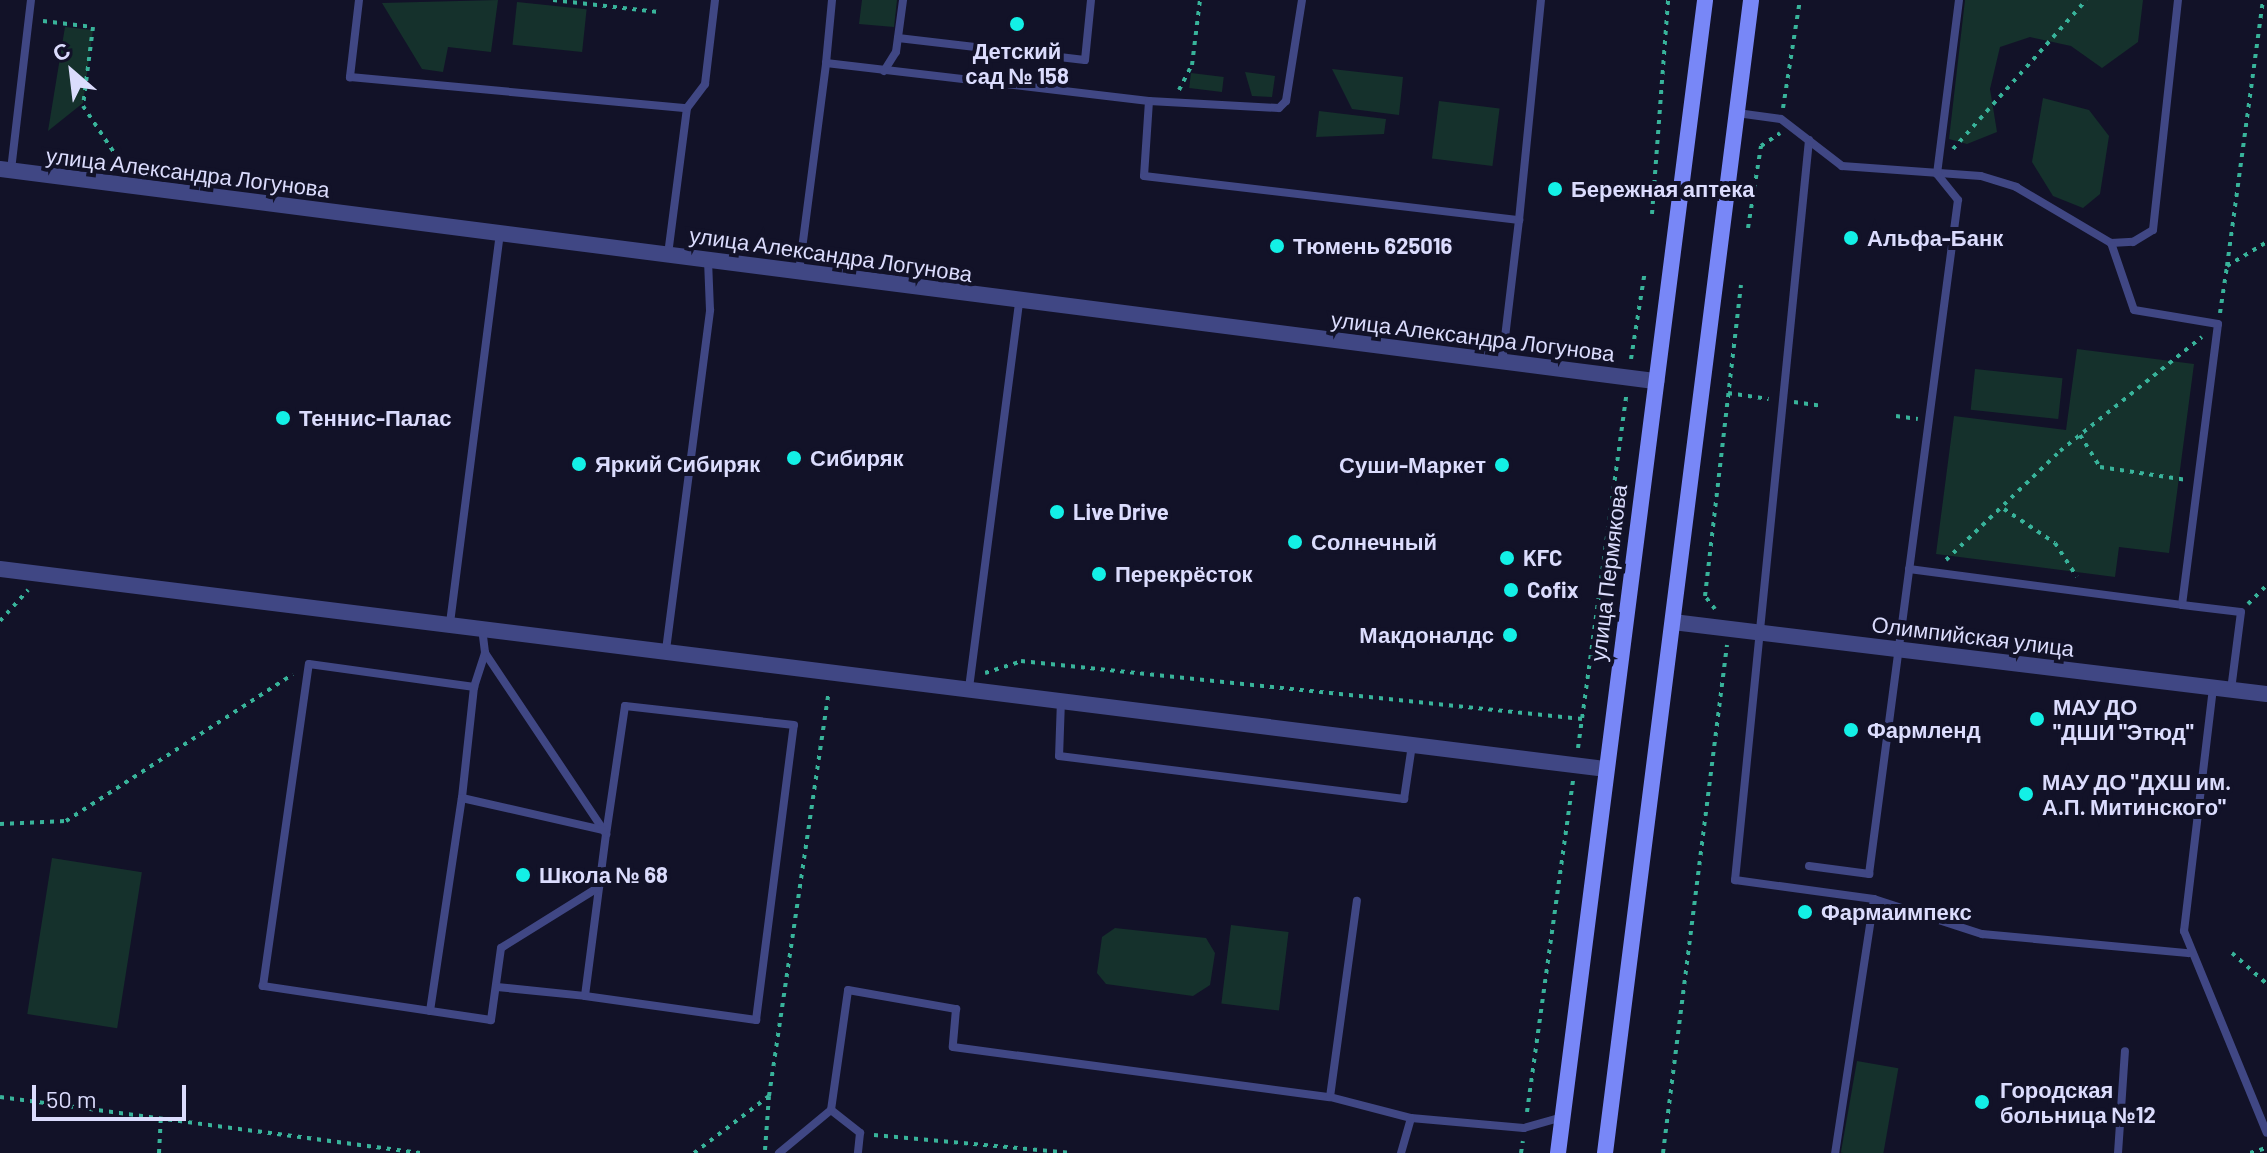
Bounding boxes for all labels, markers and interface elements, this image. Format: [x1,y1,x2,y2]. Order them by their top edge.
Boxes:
marker: Детский сад № 158 [1008,15,1026,33]
north arrow [32,32,112,112]
text: С [48,36,74,66]
place label: Детский сад № 158 [965,37,1069,88]
street label: улица Александра Логунова [45,142,331,202]
place label: Бережная аптека [1571,176,1755,202]
marker: Бережная аптека [1546,180,1564,198]
street label: улица Александра Логунова [688,221,974,287]
place label: Альфа-Банк [1867,225,2003,251]
marker: Альфа-Банк [1842,229,1860,247]
place label: Тюмень 625016 [1293,233,1452,259]
marker: Тюмень 625016 [1268,237,1286,255]
street label: улица Александра Логунова [1330,306,1616,366]
place label: Теннис-Палас [299,405,451,431]
marker: Теннис-Палас [274,409,292,427]
place label: Сибиряк [810,445,904,471]
marker: Сибиряк [785,449,803,467]
place label: Яркий Сибиряк [595,451,760,477]
place label: Суши-Маркет [1339,452,1486,478]
marker: Яркий Сибиряк [570,455,588,473]
marker: Суши-Маркет [1493,456,1511,474]
street label: улица Пермякова [1584,483,1632,663]
place label: Live Drive [1073,499,1169,525]
marker: Live Drive [1048,503,1066,521]
place label: Солнечный [1311,529,1437,555]
marker: Солнечный [1286,533,1304,551]
place label: KFC [1523,545,1562,571]
marker: KFC [1498,549,1516,567]
place label: Перекрёсток [1115,561,1253,587]
marker: Перекрёсток [1090,565,1108,583]
place label: Cofix [1527,577,1579,603]
marker: Cofix [1502,581,1520,599]
street label: Олимпийская улица [1870,610,2076,662]
place label: Макдоналдс [1359,622,1494,648]
marker: Макдоналдс [1501,626,1519,644]
place label: МАУ ДО "ДШИ "Этюд" [2053,693,2194,744]
marker: МАУ ДО "ДШИ "Этюд" [2028,710,2046,728]
place label: Фармленд [1867,717,1981,743]
marker: Фармленд [1842,721,1860,739]
place label: МАУ ДО "ДХШ им. А.П. Митинского" [2042,768,2231,820]
marker: МАУ ДО "ДХШ им. А.П. Митинского" [2017,785,2035,803]
place label: Школа № 68 [539,862,668,888]
marker: Школа № 68 [514,866,532,884]
place label: Фармаимпекс [1821,899,1972,925]
marker: Фармаимпекс [1796,903,1814,921]
scale bar [36,1069,190,1119]
place label: Городская больница №12 [2000,1076,2156,1128]
text: 50 m [46,1084,97,1113]
marker: Городская больница №12 [1971,1091,1993,1113]

